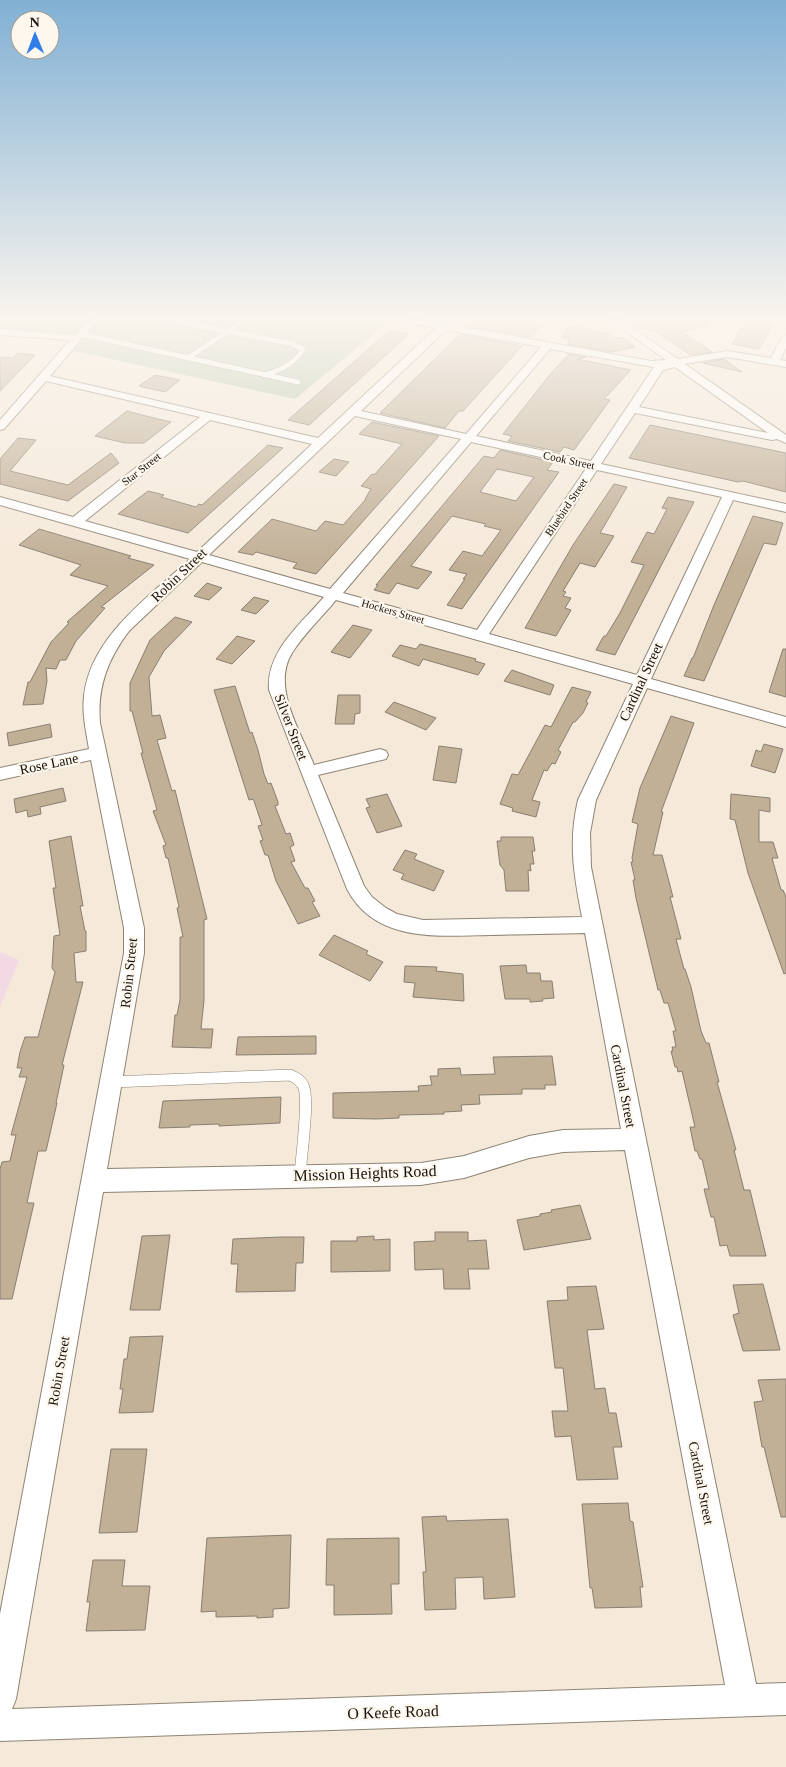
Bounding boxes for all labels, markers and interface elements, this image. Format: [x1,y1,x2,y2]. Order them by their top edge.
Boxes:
north arrow [10,10,60,60]
text: N [30,15,40,30]
street label: Cook Street [542,449,596,471]
street label: Star Street [119,450,163,488]
street label: Bluebird Street [542,476,590,538]
street label: Robin Street [148,545,210,605]
street label: Hockers Street [360,596,426,626]
street label: Cardinal Street [616,641,666,723]
street label: Silver Street [272,692,311,762]
street label: Rose Lane [18,750,80,778]
street label: Robin Street [118,937,140,1009]
street label: Cardinal Street [608,1043,638,1129]
street label: Mission Heights Road [293,1162,437,1185]
street label: Robin Street [46,1335,73,1407]
street label: Cardinal Street [686,1440,716,1526]
street label: O Keefe Road [347,1702,439,1722]

